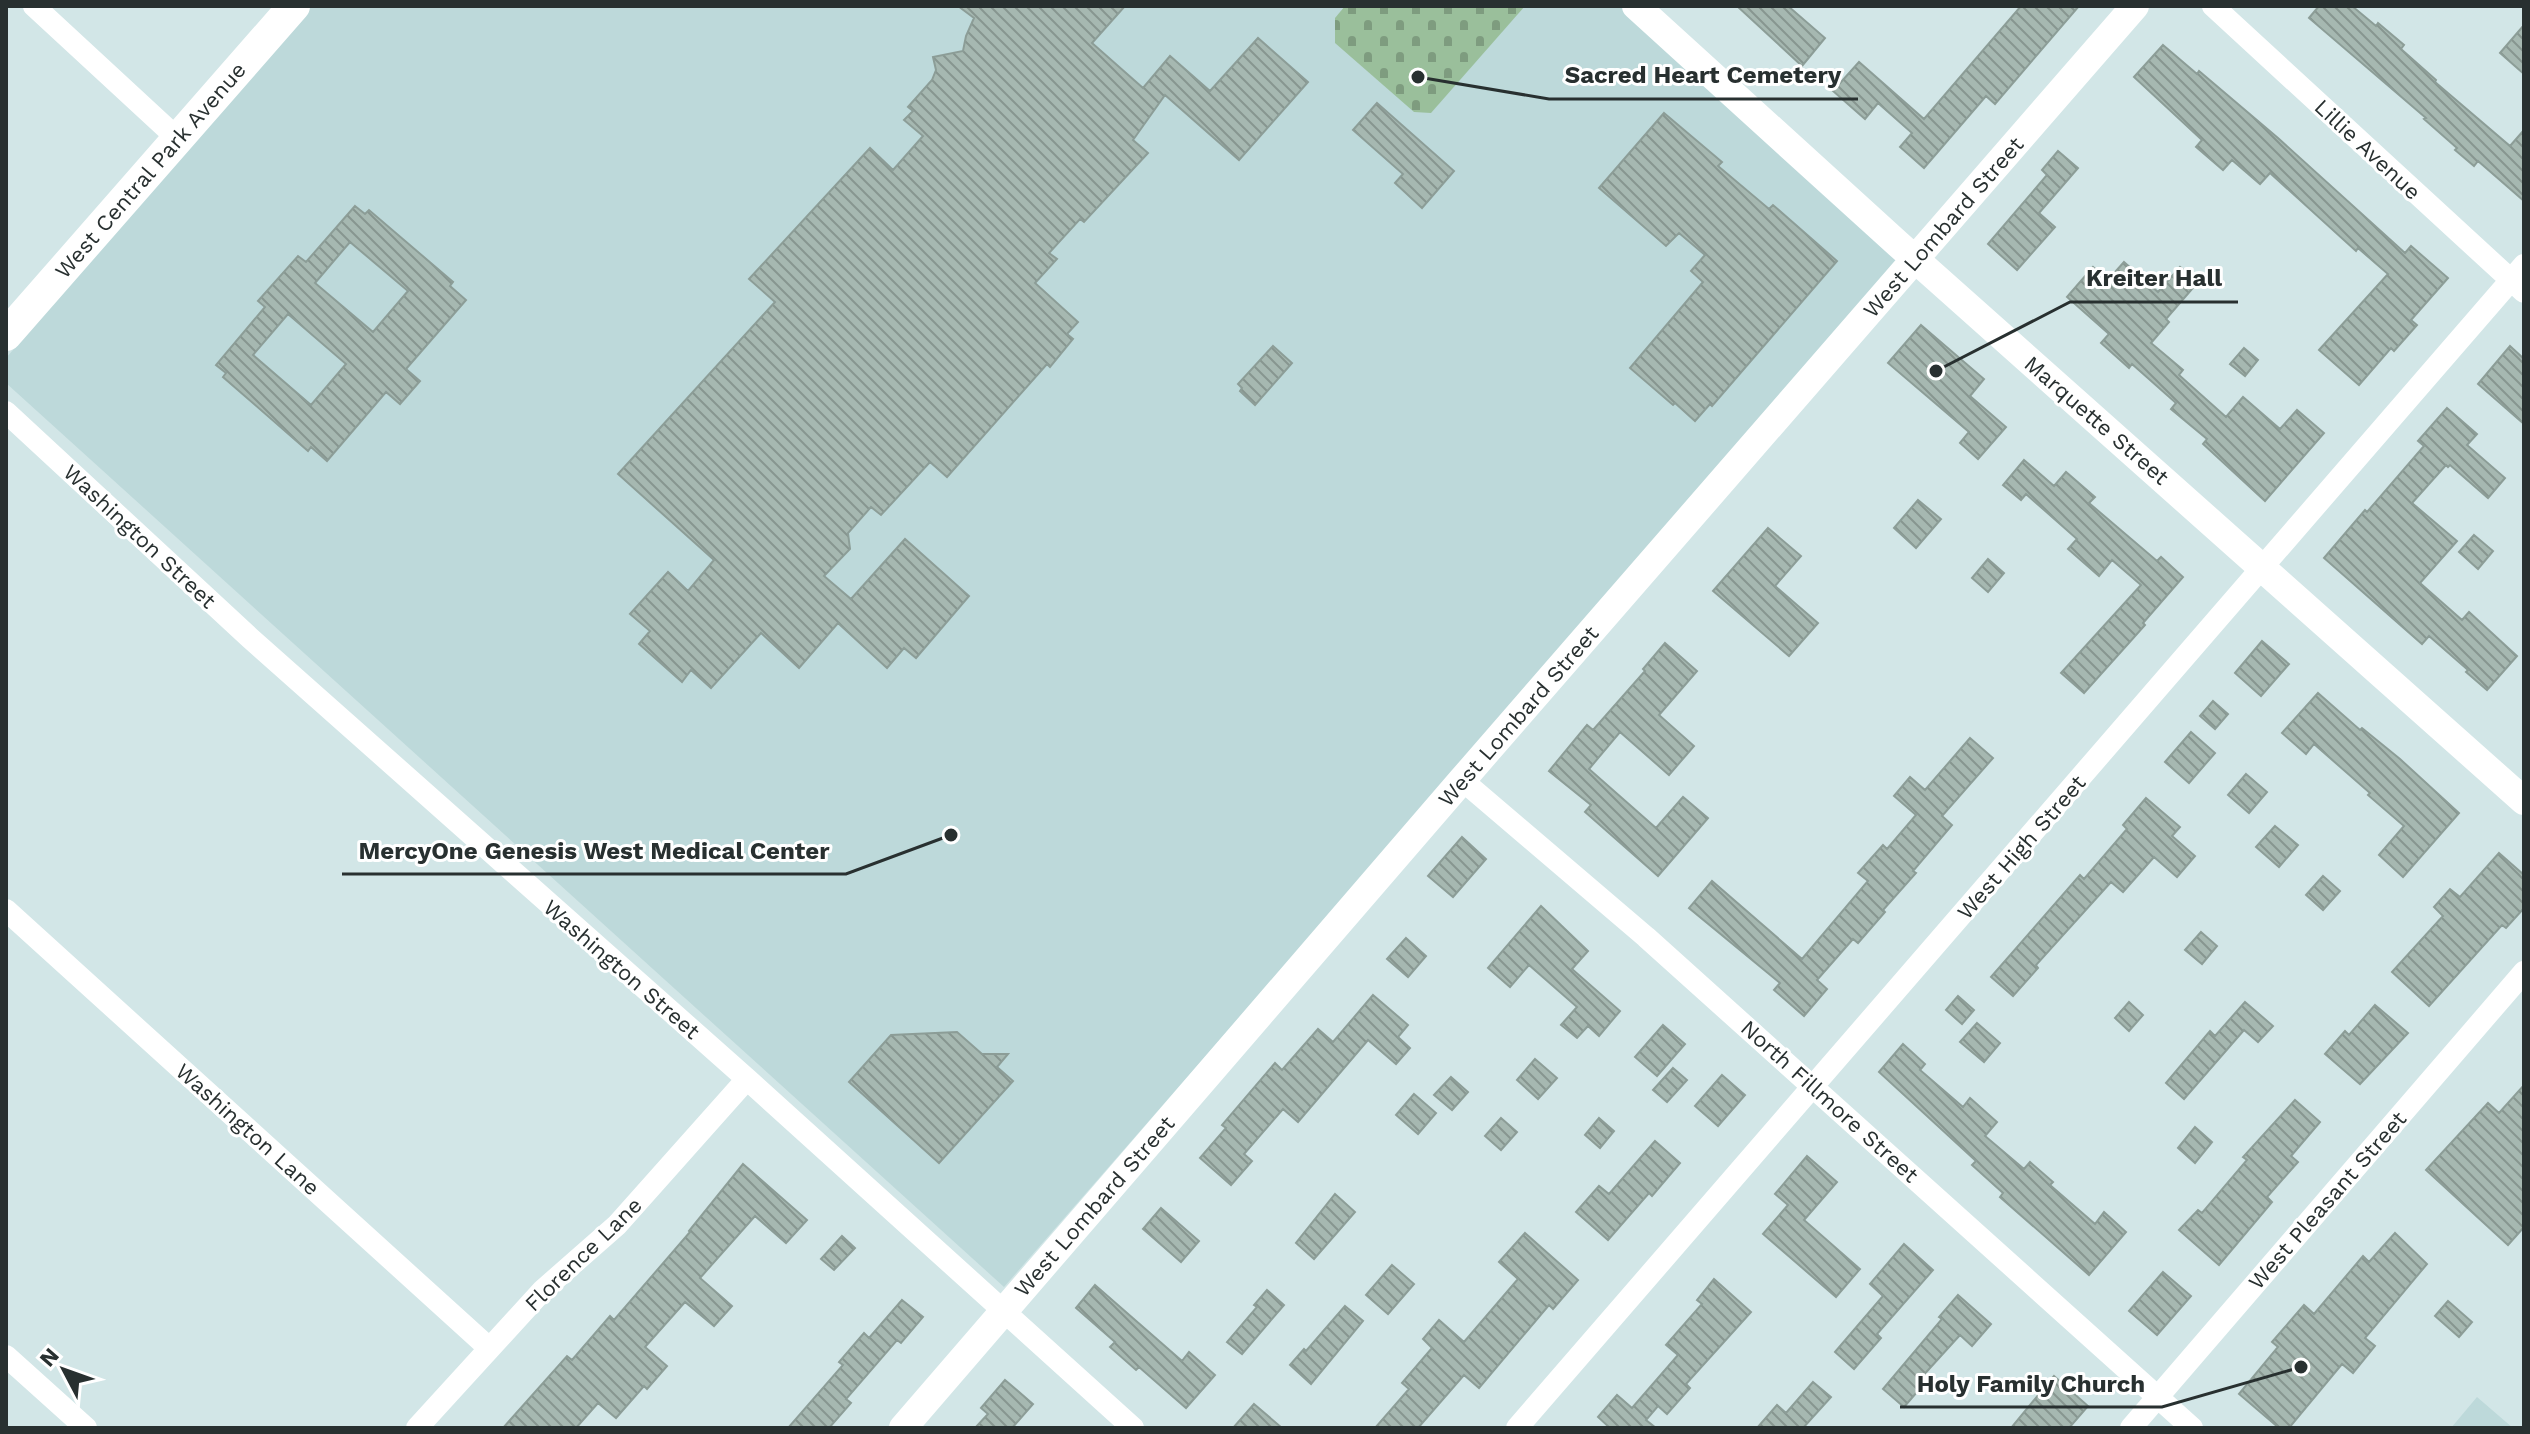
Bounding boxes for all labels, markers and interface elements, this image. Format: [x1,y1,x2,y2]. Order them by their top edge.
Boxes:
callout: Sacred Heart Cemetery [1549,51,1858,99]
street label: West Central Park Avenue [50,57,251,283]
text: Sacred Heart Cemetery [1565,61,1842,89]
street label: Lillie Avenue [2310,94,2426,205]
street label: West Lombard Street [1858,132,2029,323]
callout: Kreiter Hall [2070,254,2238,302]
text: Kreiter Hall [2086,264,2222,292]
street label: Marquette Street [2019,351,2174,490]
street label: Washington Street [58,459,221,613]
street label: West Lombard Street [1433,621,1604,812]
street label: West High Street [1952,770,2091,924]
callout: MercyOne Genesis West Medical Center [342,826,846,874]
text: MercyOne Genesis West Medical Center [358,837,830,865]
street label: Washington Street [538,895,705,1044]
street label: North Fillmore Street [1736,1015,1923,1188]
street label: Washington Lane [171,1058,325,1200]
street label: West Pleasant Street [2243,1106,2411,1294]
street label: West Lombard Street [1009,1111,1180,1302]
street label: Florence Lane [520,1192,647,1316]
north arrow [24,1330,104,1410]
text: N [34,1343,64,1372]
callout: Holy Family Church [1900,1359,2162,1407]
text: Holy Family Church [1917,1370,2145,1398]

